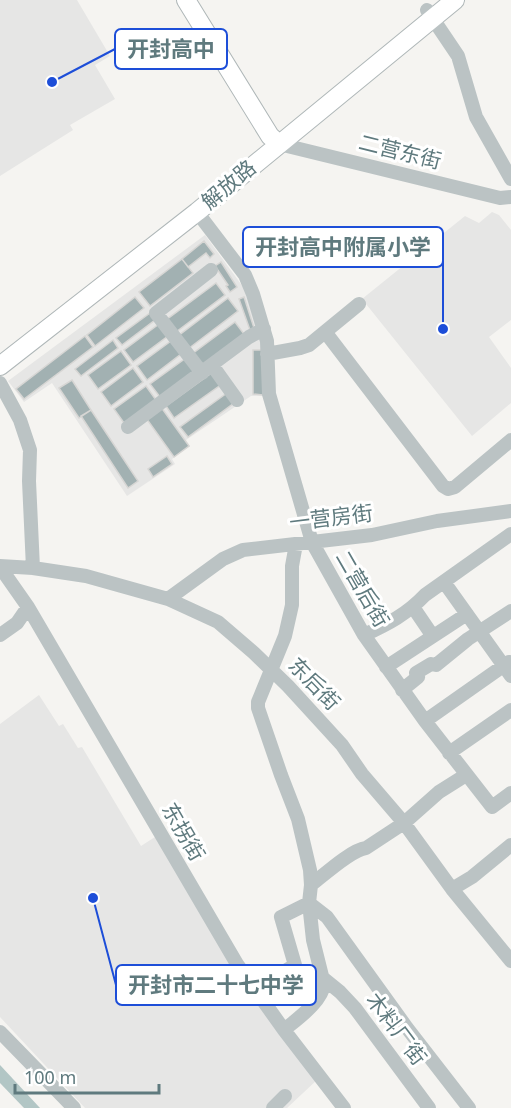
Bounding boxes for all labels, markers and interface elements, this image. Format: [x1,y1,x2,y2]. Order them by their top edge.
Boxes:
callout: 开封高中 [115,29,227,69]
text: 开封高中 [127,33,215,63]
street label: 二营东街 [356,127,444,175]
street label: 解放路 [195,153,261,215]
callout: 开封高中附属小学 [243,227,443,267]
text: 开封高中附属小学 [255,231,431,261]
street label: 一营房街 [287,498,374,536]
street label: 二营后街 [330,545,396,632]
street label: 东后街 [283,651,347,716]
street label: 东拐街 [156,797,212,866]
callout: 开封市二十七中学 [116,965,316,1005]
text: 开封市二十七中学 [128,969,304,999]
street label: 木料厂街 [360,986,433,1070]
scale bar [15,1057,159,1095]
text: 100 m [24,1065,76,1089]

